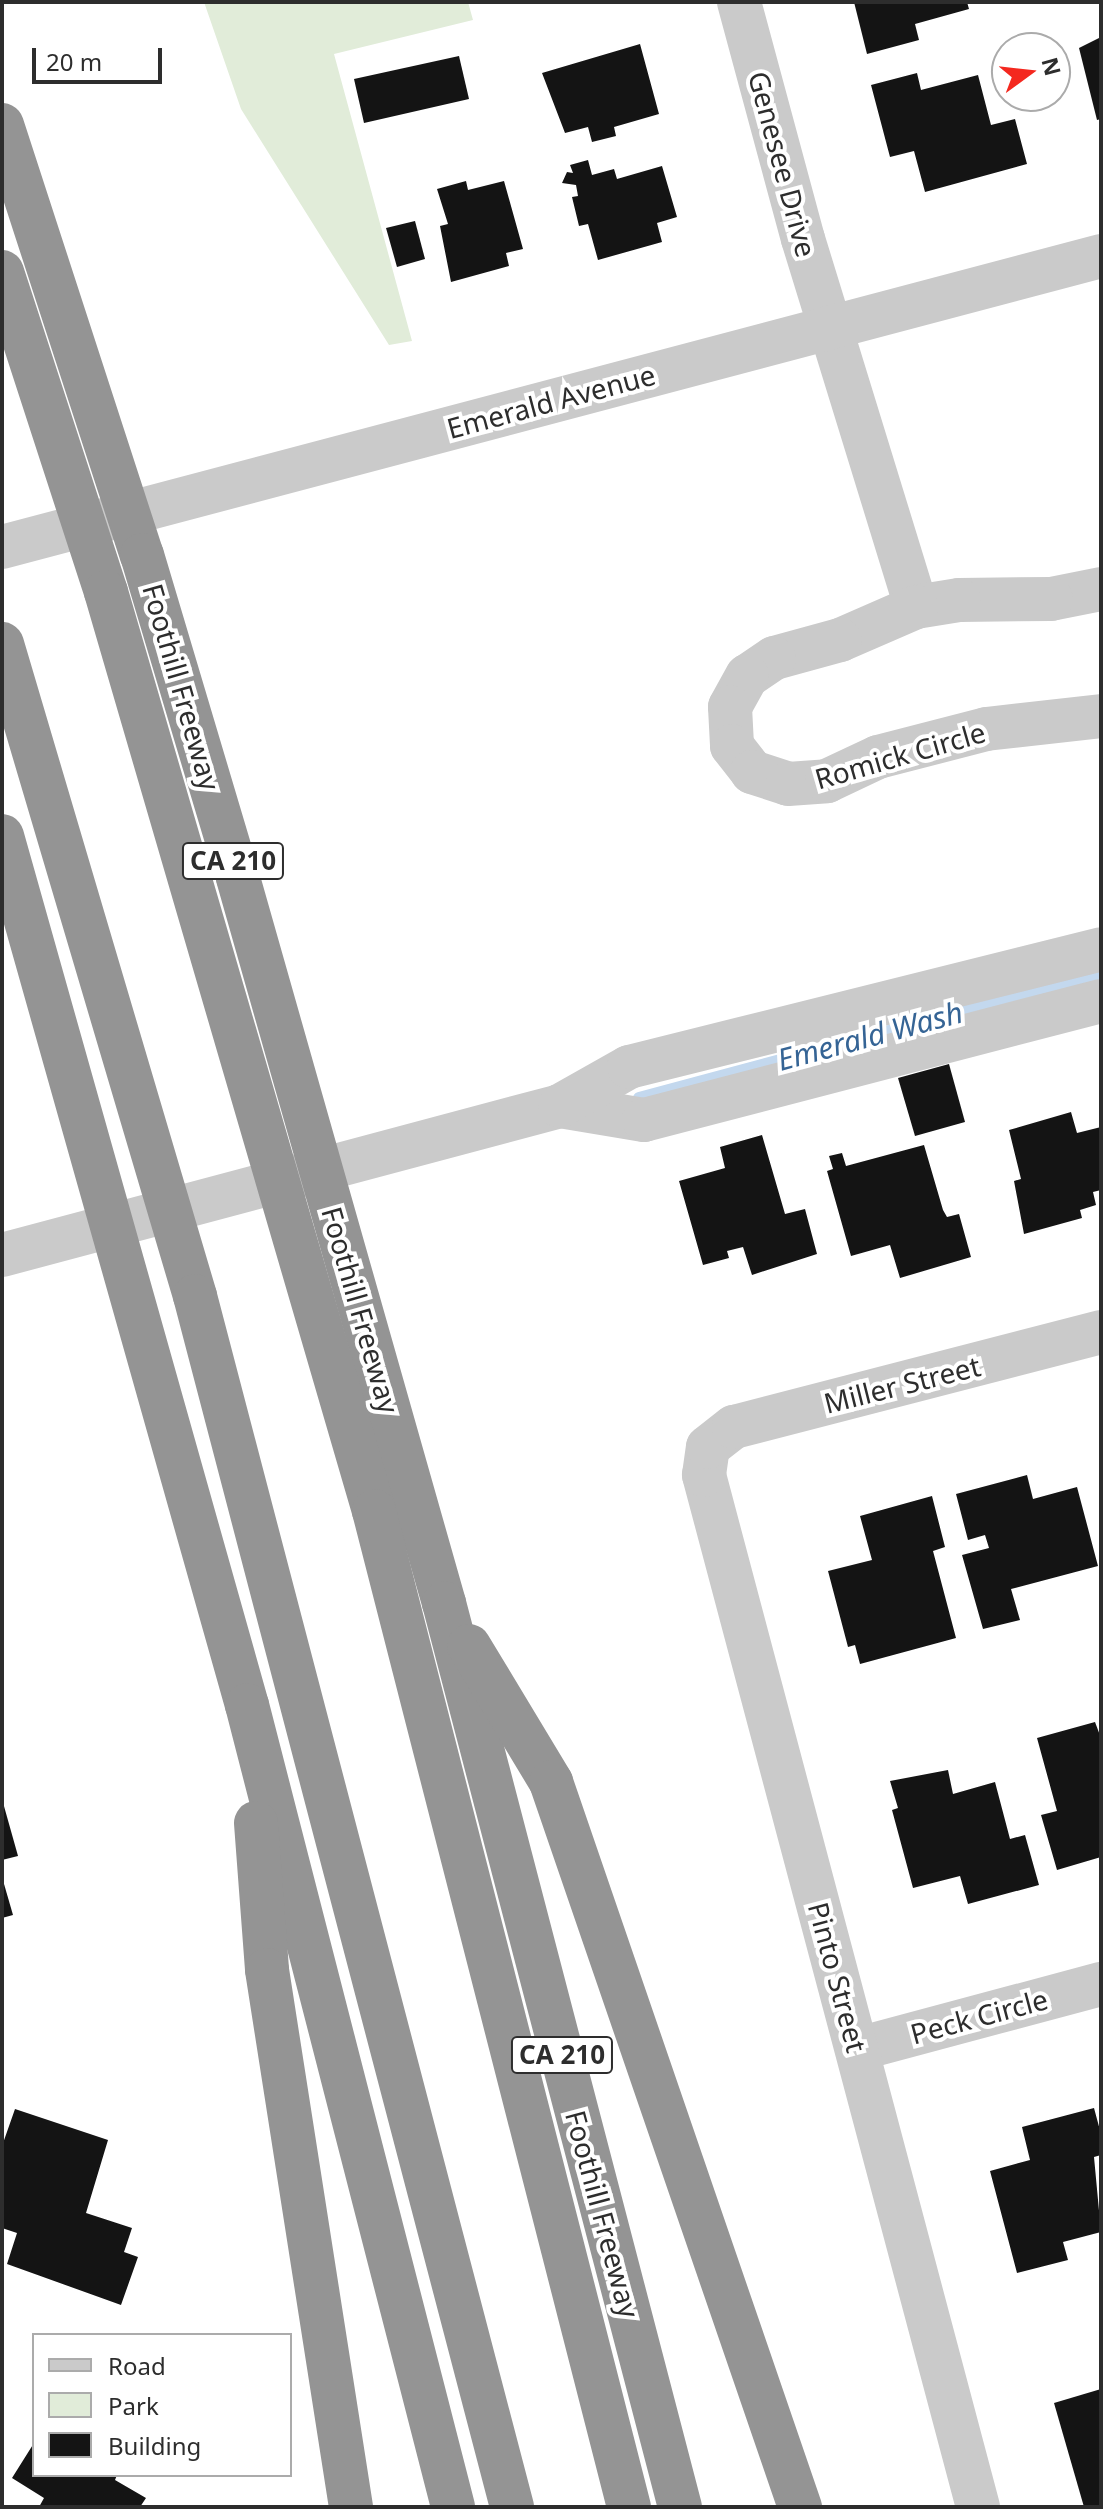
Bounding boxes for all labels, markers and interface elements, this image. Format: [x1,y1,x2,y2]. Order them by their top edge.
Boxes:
scale bar [36,32,166,82]
north arrow [991,32,1071,112]
text: 20 m [46,45,102,78]
text: N [1035,54,1069,79]
street label: Genesee Drive [742,68,824,260]
street label: Emerald Avenue [443,357,659,445]
street label: Foothill Freeway [136,580,228,794]
street label: Romick Circle [811,715,989,795]
road number: CA 210 [181,839,285,883]
water label: Emerald Wash [773,994,967,1078]
street label: Foothill Freeway [315,1203,407,1417]
street label: Miller Street [820,1348,984,1420]
street label: Pinto Street [802,1898,874,2056]
street label: Peck Circle [907,1982,1051,2050]
road number: CA 210 [510,2033,614,2077]
street label: Foothill Freeway [559,2107,647,2321]
legend [32,2333,292,2477]
text: Road [108,2349,166,2382]
text: Park [108,2389,159,2422]
text: Building [108,2429,201,2462]

